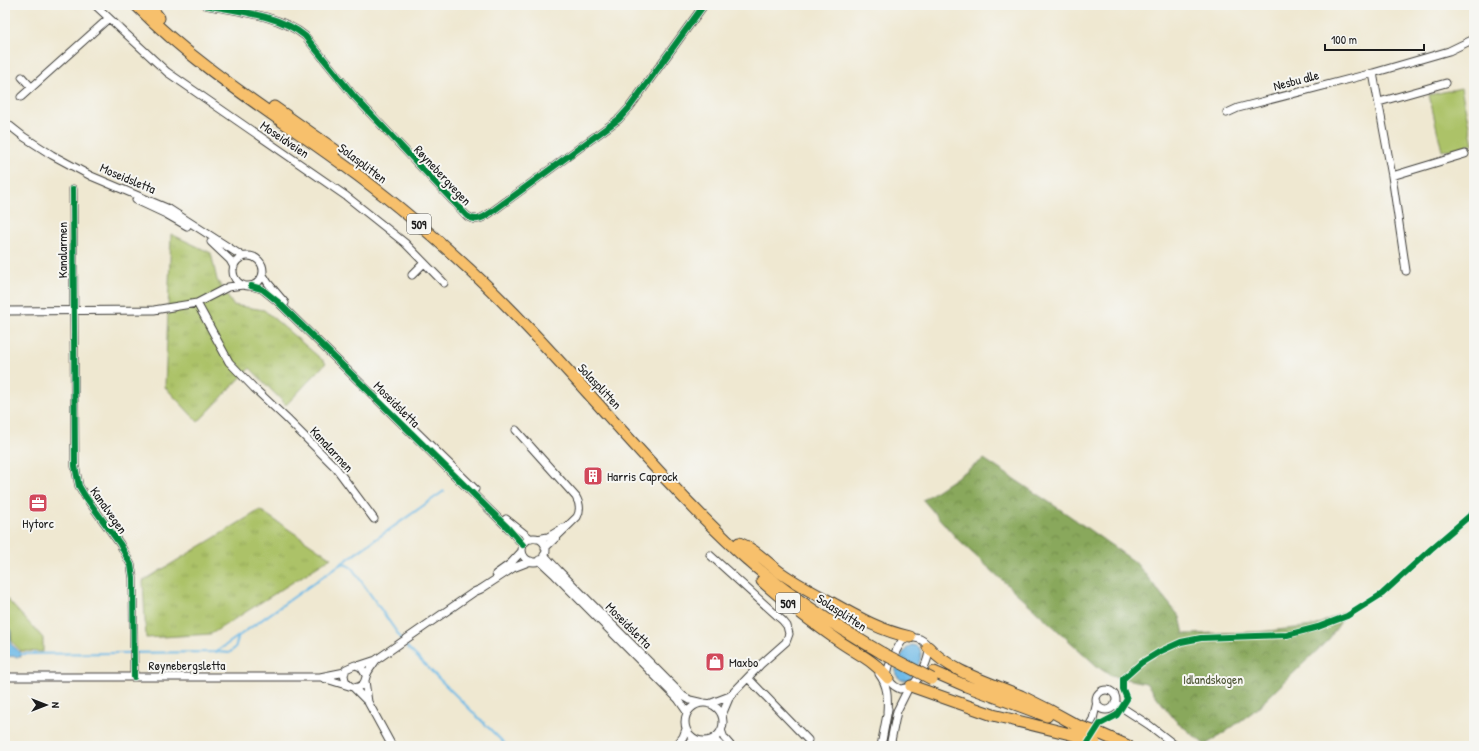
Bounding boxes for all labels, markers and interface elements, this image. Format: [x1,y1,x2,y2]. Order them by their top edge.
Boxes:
scale bar [1325,26,1424,52]
text: 100 m [1331,31,1357,48]
street label: Nesbu alle [1271,65,1321,95]
street label: Moseidveien [257,116,313,162]
street label: Solasplitten [335,139,391,187]
street label: Røynebergvegen [410,141,476,209]
street label: Moseidsletta [97,158,159,198]
road number: 509 [407,214,431,234]
street label: Kanalarmen [53,222,71,278]
street label: Solasplitten [574,359,626,413]
street label: Moseidsletta [370,377,424,431]
street label: Kanalarmen [306,422,358,476]
building icon: Harris Caprock [582,465,604,487]
place label: Harris Caprock [607,467,678,485]
street label: Kanalvegen [86,483,132,537]
office icon: Hytorc [27,492,49,514]
place label: Hytorc [22,514,54,532]
street label: Solasplitten [813,589,871,635]
road number: 509 [776,593,800,613]
street label: Moseidsletta [602,598,656,652]
shop icon: Maxbo [704,651,726,673]
place label: Maxbo [729,653,758,671]
street label: Røynebergsletta [149,656,225,674]
park label: Idlandskogen [1183,670,1243,688]
north arrow [26,685,66,725]
text: N [49,702,63,708]

